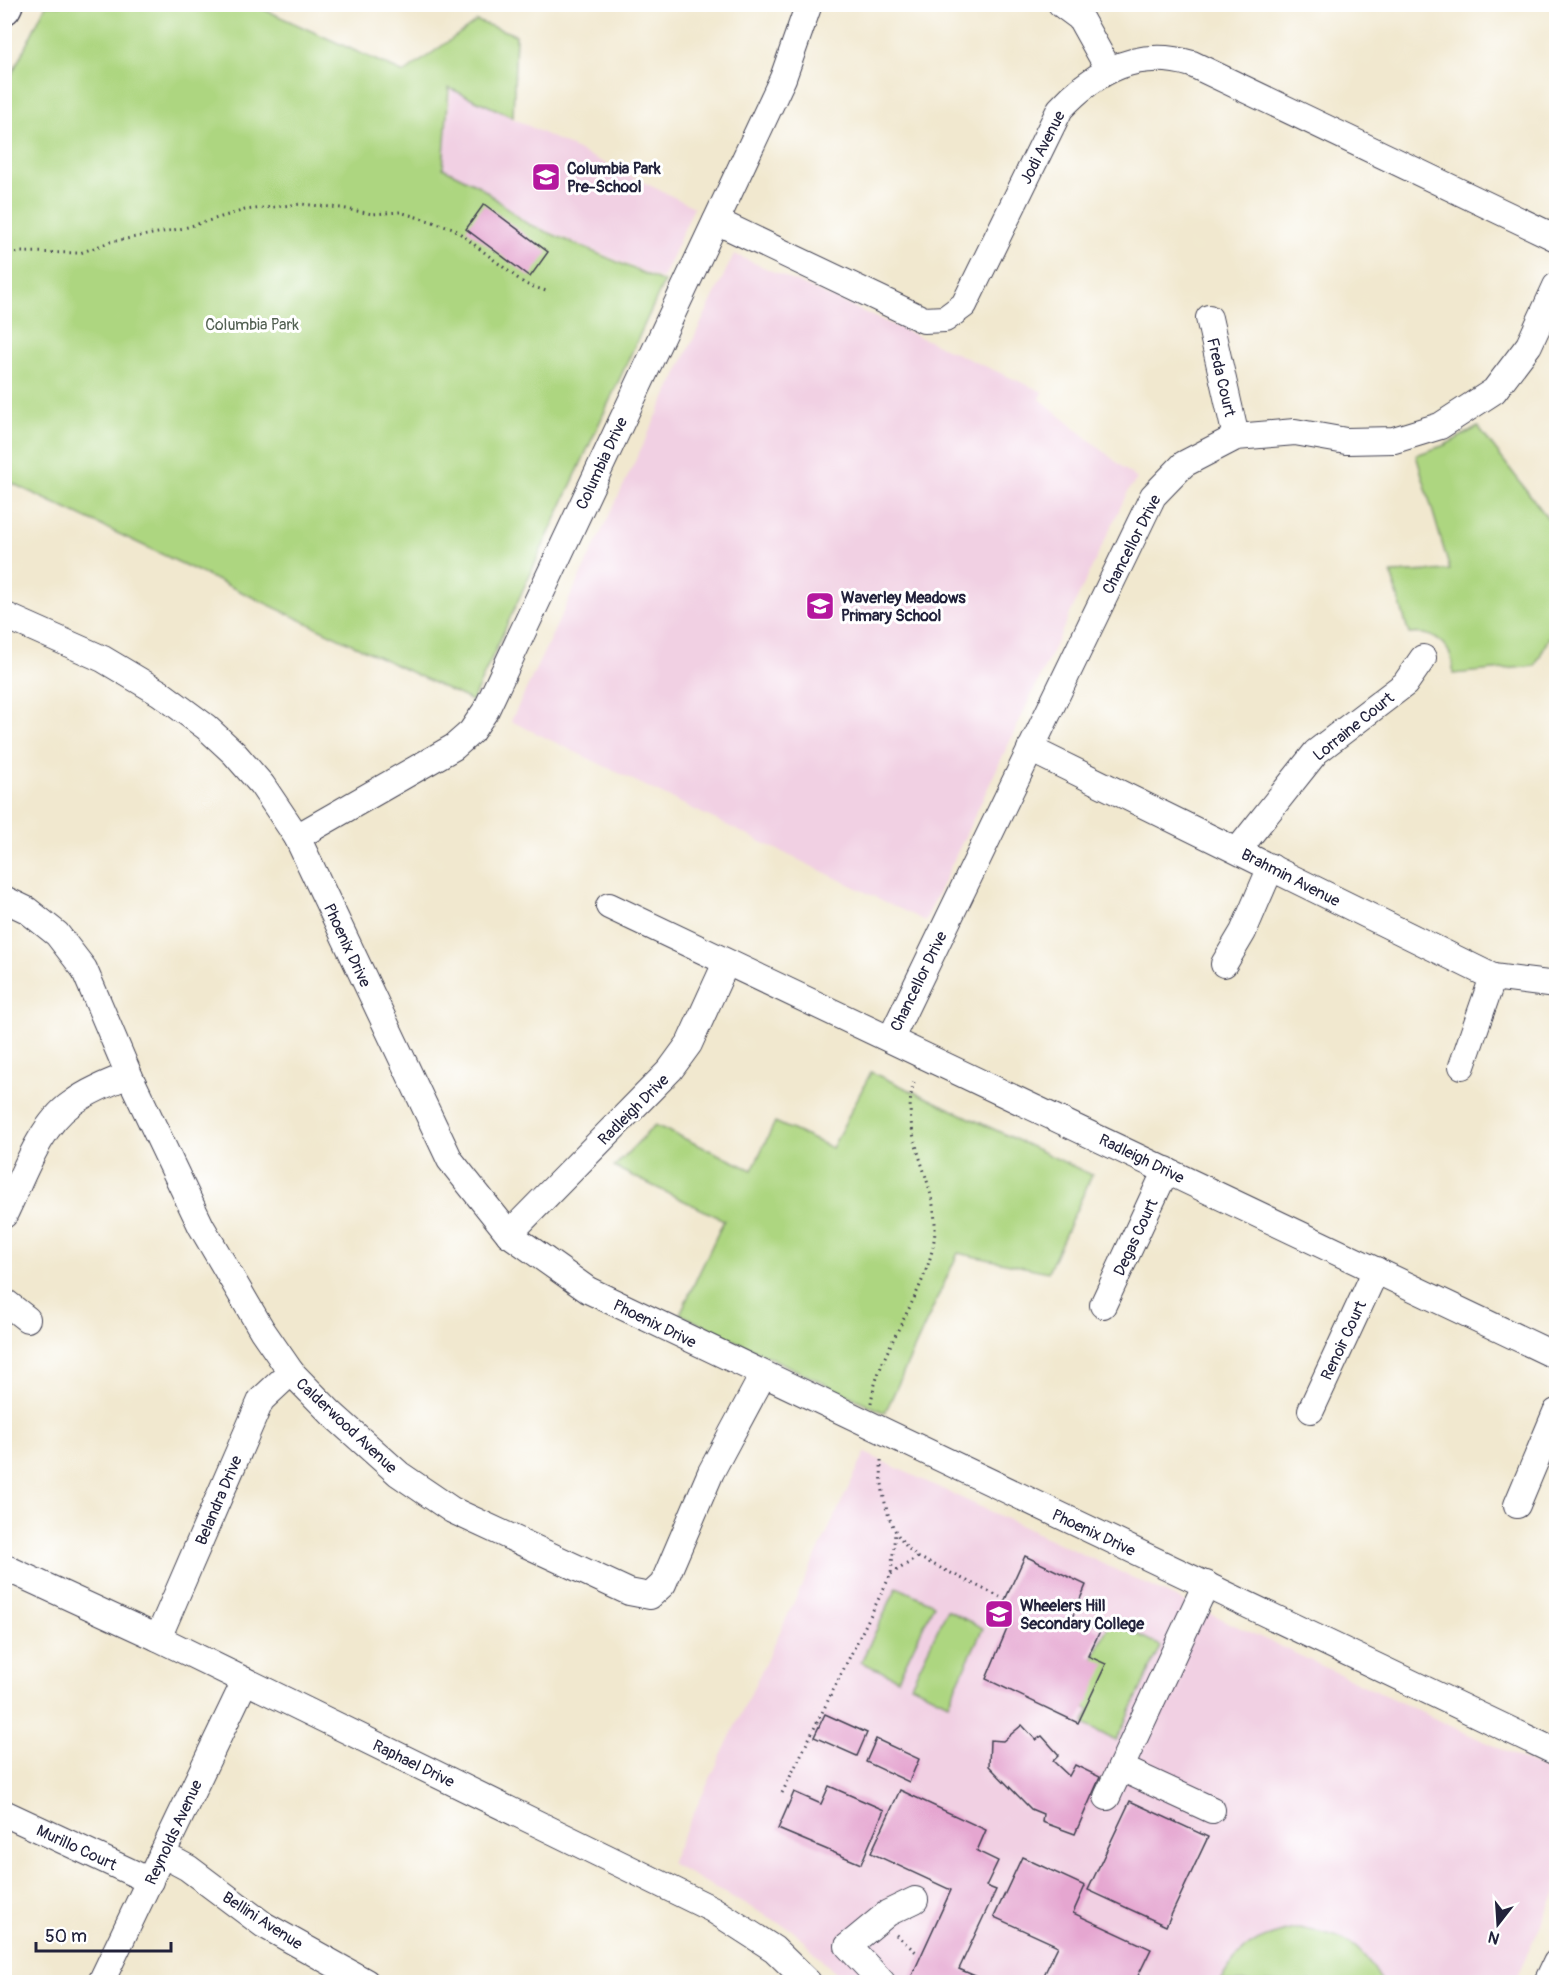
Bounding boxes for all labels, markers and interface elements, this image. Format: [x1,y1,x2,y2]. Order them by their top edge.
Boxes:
street label: Jodi Avenue [1016,107,1070,187]
place label: Columbia Park Pre-School [567,159,661,197]
school or university icon: Columbia Park Pre-School [530,161,562,193]
park label: Columbia Park [205,315,299,335]
street label: Freda Court [1202,336,1240,419]
street label: Columbia Drive [572,414,632,513]
street label: Chancellor Drive [1098,491,1166,598]
place label: Waverley Meadows Primary School [841,588,967,626]
school or university icon: Waverley Meadows Primary School [804,590,836,622]
street label: Lorraine Court [1309,688,1399,765]
street label: Brahmin Avenue [1238,844,1343,911]
street label: Phoenix Drive [319,900,375,991]
street label: Chancellor Drive [886,928,952,1035]
street label: Radleigh Drive [594,1070,674,1149]
street label: Radleigh Drive [1096,1130,1188,1188]
street label: Degas Court [1109,1195,1163,1279]
street label: Phoenix Drive [610,1295,699,1353]
street label: Renoir Court [1317,1297,1371,1383]
street label: Calderwood Avenue [292,1374,401,1478]
street label: Belandra Drive [191,1452,247,1548]
street label: Phoenix Drive [1049,1505,1139,1561]
place label: Wheelers Hill Secondary College [1020,1596,1145,1634]
school or university icon: Wheelers Hill Secondary College [983,1598,1015,1630]
street label: Raphael Drive [369,1736,458,1792]
street label: Reynolds Avenue [141,1777,207,1888]
street label: Murillo Court [33,1821,120,1875]
street label: Bellini Avenue [219,1887,306,1954]
north arrow [1468,1894,1528,1954]
scale bar [36,1915,171,1953]
text: 50 m [45,1925,87,1948]
text: N [1486,1926,1502,1949]

